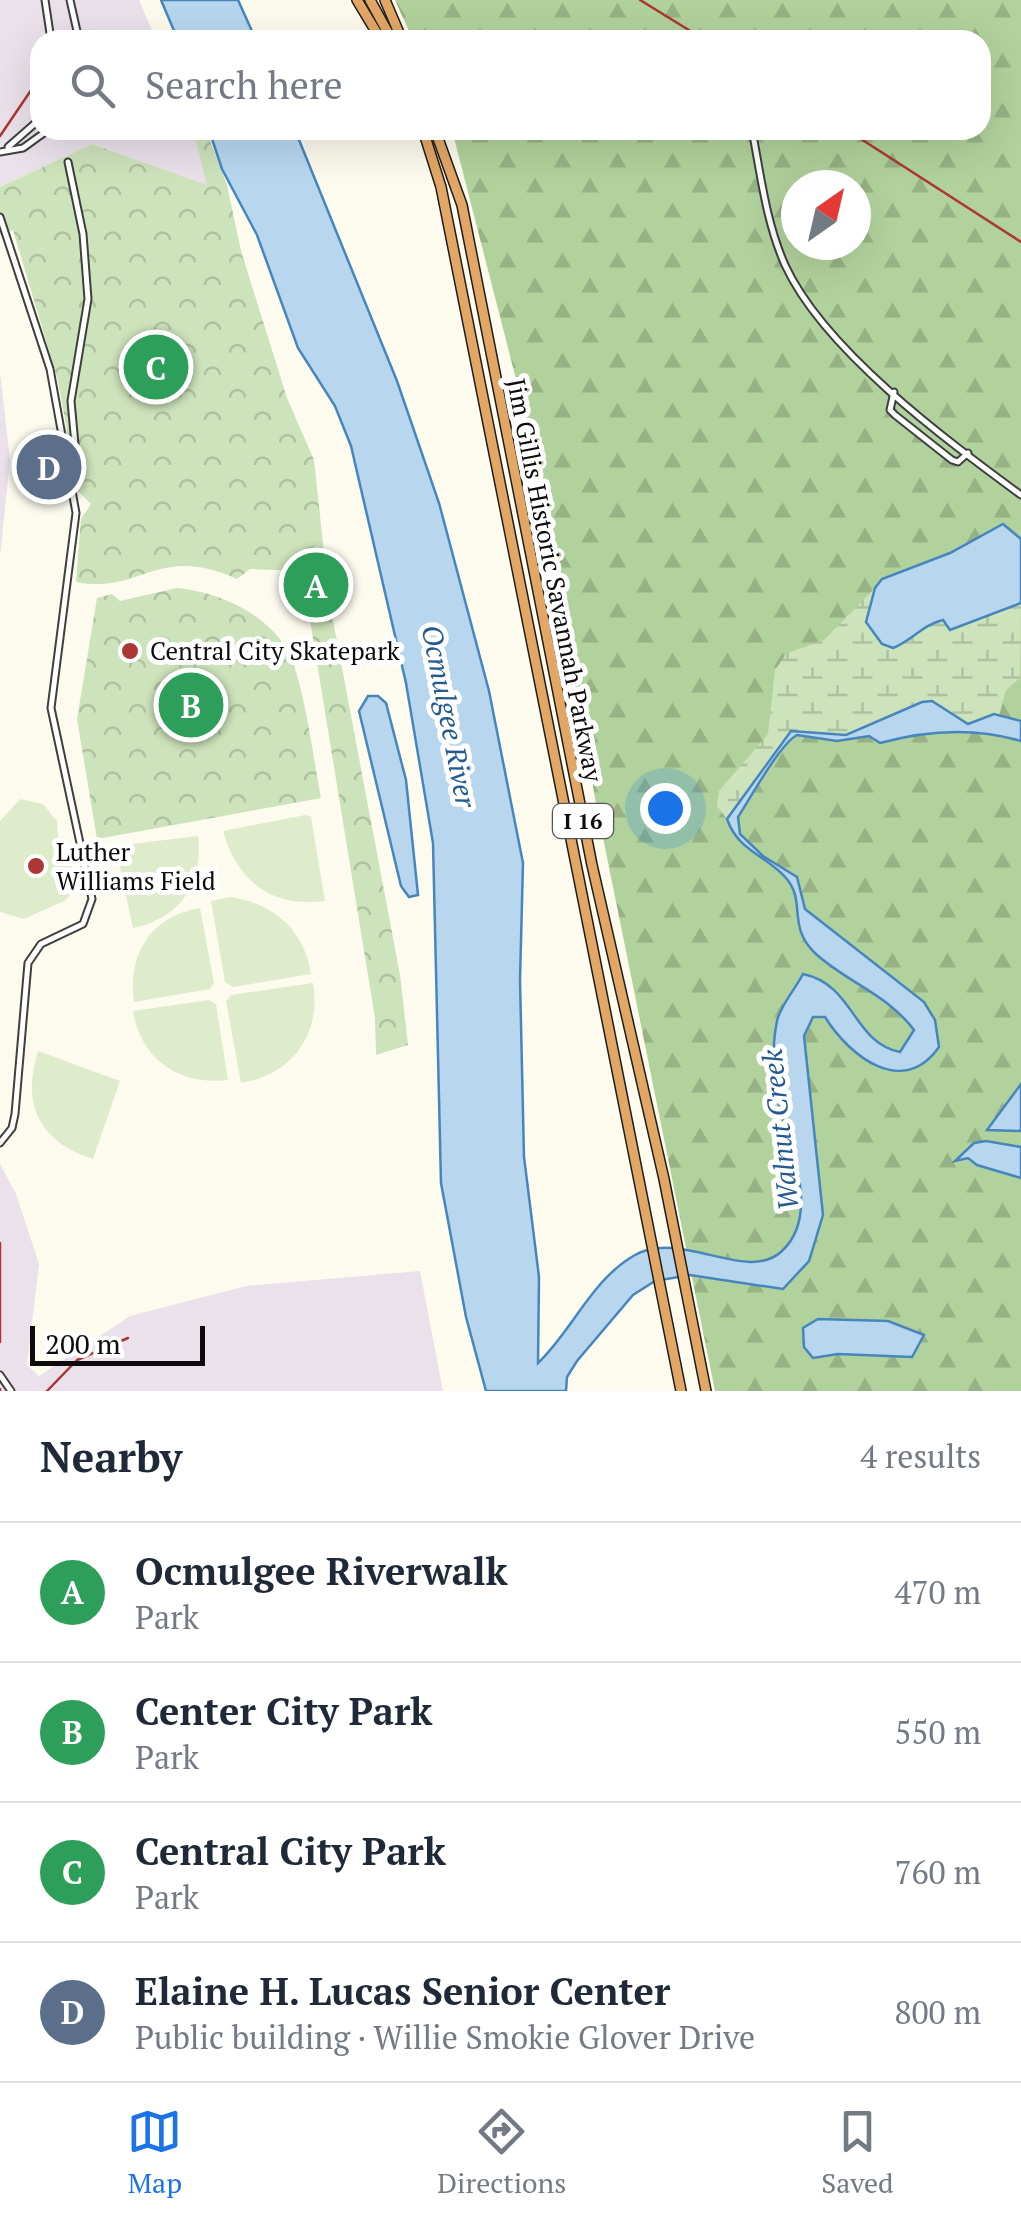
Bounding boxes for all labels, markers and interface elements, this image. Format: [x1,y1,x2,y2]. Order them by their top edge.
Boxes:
search box [30,30,991,140]
icon: search [65,58,120,113]
text: Search here [145,60,343,110]
north arrow [781,170,871,260]
pin: C [124,330,188,404]
street label: Jim Gillis Historic Savannah Parkway [500,375,611,785]
pin: D [17,430,82,504]
pin: A [284,548,348,622]
water label: Ocmulgee River [414,622,486,811]
place label: Central City Skatepark [150,634,400,667]
marker: Central City Skatepark [119,640,141,662]
pin: B [158,668,224,742]
your location [640,783,691,834]
road number: I 16 [553,804,613,838]
place label: Luther Williams Field [56,835,216,897]
marker: Luther Williams Field [25,855,47,877]
water label: Walnut Creek [753,1047,806,1212]
scale bar [30,1321,205,1366]
text: 200 m [45,1325,121,1362]
text: Nearby [40,1428,182,1484]
text: 4 results [860,1435,981,1477]
text: Ocmulgee Riverwalk [135,1546,508,1596]
text: A [61,1571,84,1613]
text: 470 m [894,1571,981,1613]
text: Park [135,1596,199,1638]
text: Center City Park [135,1686,433,1736]
text: B [62,1711,83,1753]
text: 550 m [894,1711,981,1753]
text: Park [135,1736,199,1778]
text: Central City Park [135,1826,446,1876]
text: C [62,1851,83,1893]
text: 760 m [894,1851,981,1893]
text: Park [135,1876,199,1918]
text: Elaine H. Lucas Senior Center [135,1966,670,2016]
text: D [61,1991,84,2033]
text: 800 m [894,1991,981,2033]
text: Public building · Willie Smokie Glover Drive [135,2016,755,2058]
tab: Map [127,2104,182,2201]
tab: Directions [437,2104,566,2201]
tab: Saved [821,2104,894,2201]

